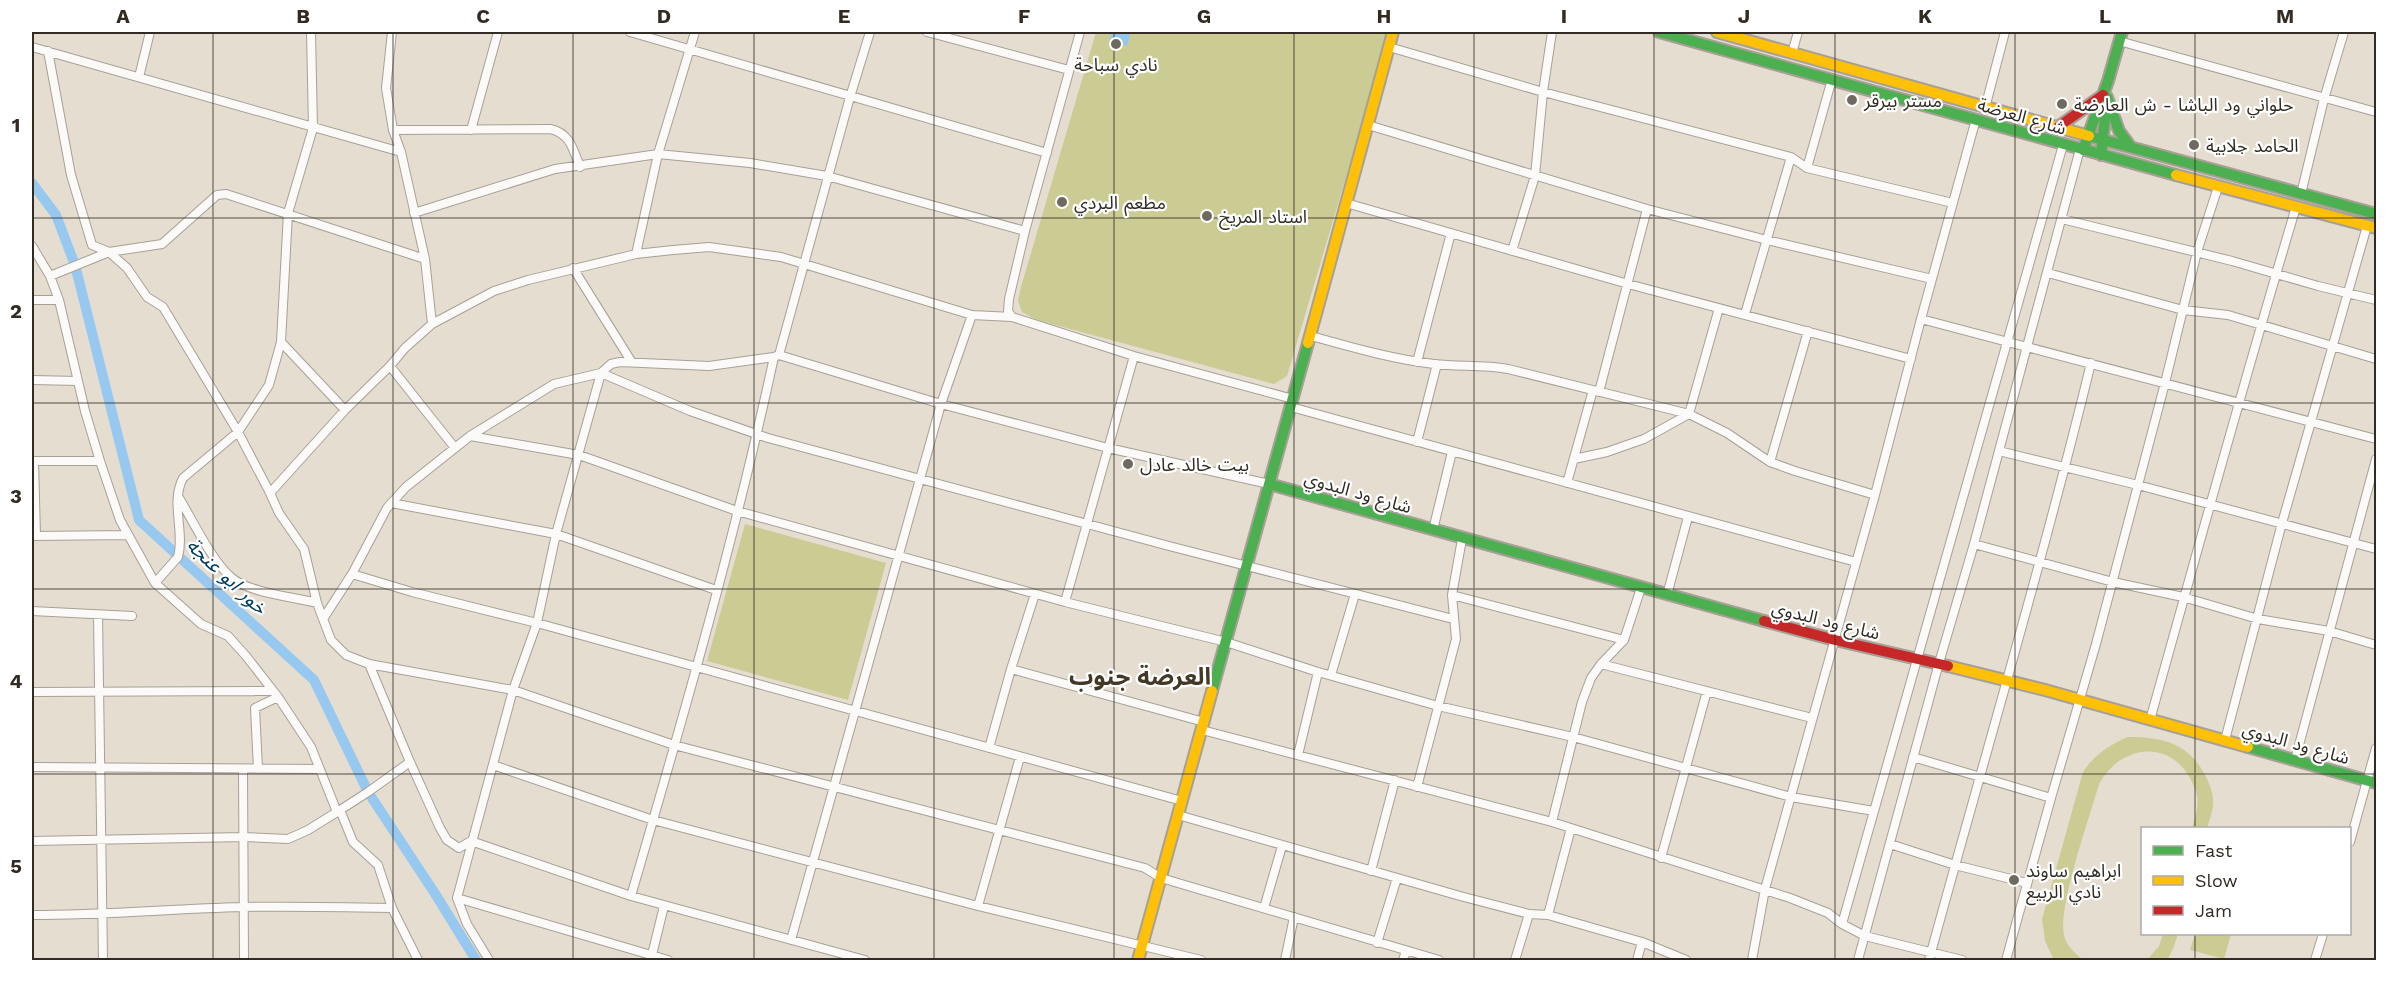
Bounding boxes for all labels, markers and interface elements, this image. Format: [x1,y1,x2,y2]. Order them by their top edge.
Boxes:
text: A [116,4,130,28]
text: B [296,4,310,28]
text: C [476,4,490,28]
text: D [657,4,671,28]
text: E [838,4,850,28]
text: F [1018,4,1030,28]
text: G [1197,4,1211,28]
text: H [1377,4,1391,28]
text: I [1561,4,1567,28]
text: J [1738,4,1750,28]
text: K [1918,4,1932,28]
text: L [2099,4,2111,28]
text: M [2276,4,2294,28]
marker: نادي سباحة [1109,37,1123,51]
place label: نادي سباحة [1074,54,1158,78]
place label: مستر بيرقر [1863,90,1942,112]
marker: مستر بيرقر [1845,93,1859,107]
street label: شارع العرضة [1974,93,2069,143]
place label: حلواني ود الباشا - ش العارضة [2074,94,2294,118]
marker: حلواني ود الباشا - ش العارضة [2055,97,2069,111]
text: 1 [12,113,20,137]
place label: الحامد جلابية [2206,135,2299,156]
marker: الحامد جلابية [2187,138,2201,152]
place label: مطعم البردي [1074,192,1166,216]
marker: مطعم البردي [1055,195,1069,209]
place label: استاد المريخ [1219,206,1307,230]
marker: استاد المريخ [1200,209,1214,223]
text: 2 [10,299,22,323]
place label: بيت خالد عادل [1140,454,1249,476]
marker: بيت خالد عادل [1121,457,1135,471]
street label: شارع ود البدوي [1301,467,1414,521]
text: 3 [10,484,22,508]
water label: خور ابو عنجة [182,533,272,619]
street label: شارع ود البدوي [1769,596,1882,647]
district label: العرضة جنوب [1069,663,1211,692]
text: 4 [10,669,23,693]
street label: شارع ود البدوي [2239,718,2352,772]
legend [2141,827,2351,935]
text: Fast [2195,840,2233,861]
text: 5 [10,854,22,878]
place label: ابراهيم ساوند نادي الربيع [2026,860,2121,906]
text: Slow [2195,870,2238,891]
marker: ابراهيم ساوند نادي الربيع [2007,873,2021,887]
text: Jam [2195,900,2232,921]

